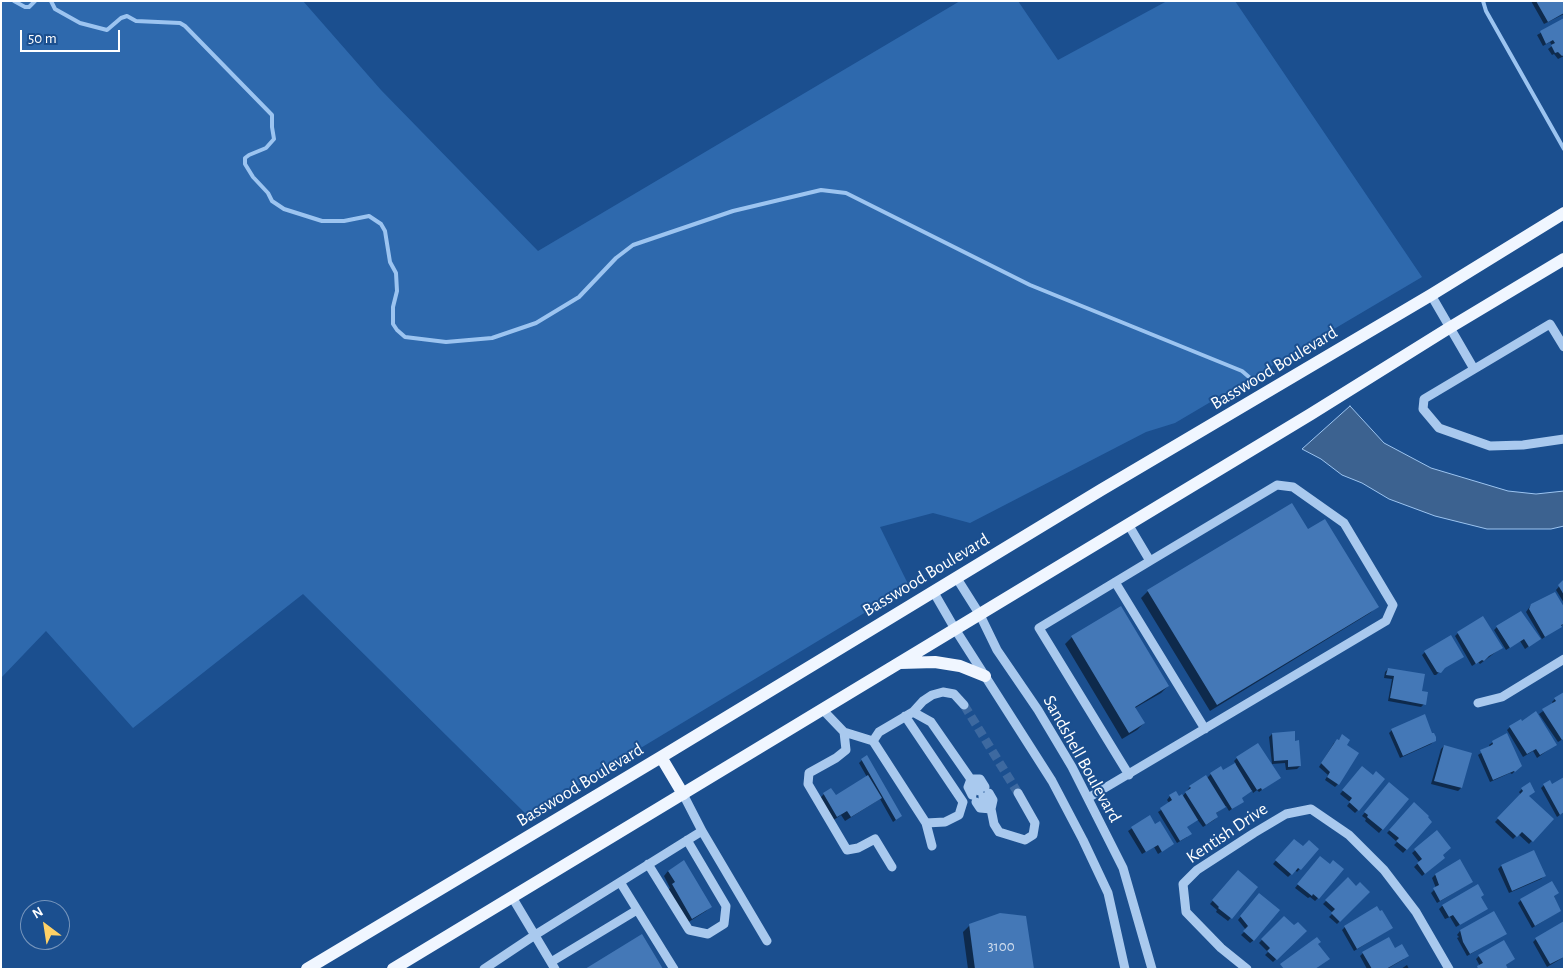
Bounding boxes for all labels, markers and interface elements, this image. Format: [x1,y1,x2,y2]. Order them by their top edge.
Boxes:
scale bar [22,20,122,52]
text: 50 m [28,31,57,46]
street label: Basswood Boulevard [1207,322,1341,414]
street label: Basswood Boulevard [859,529,993,621]
street label: Sandshell Boulevard [1038,692,1126,826]
street label: Basswood Boulevard [513,739,647,831]
street label: Kentish Drive [1182,798,1272,868]
north arrow [20,900,70,950]
text: N [30,904,46,922]
house number: 3100 [987,937,1015,955]

